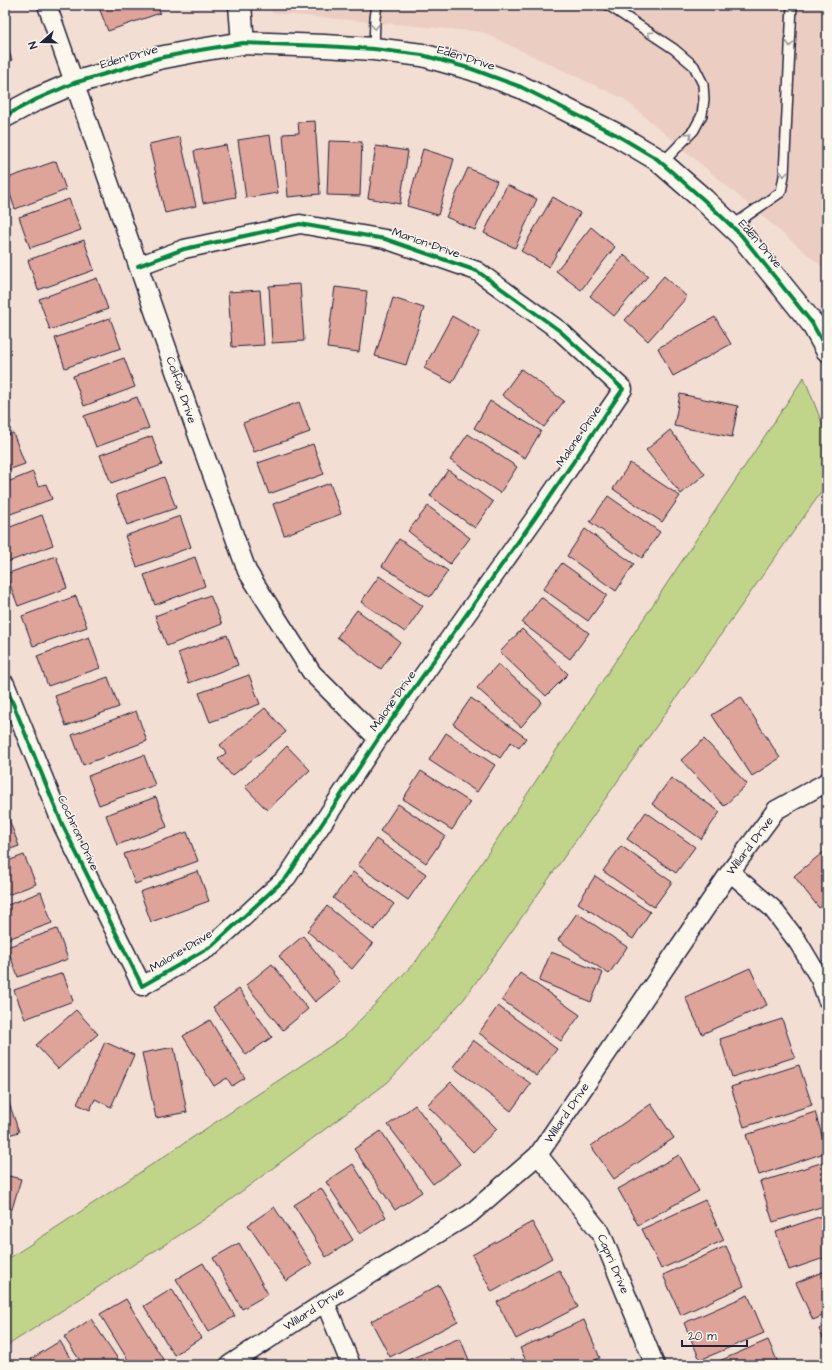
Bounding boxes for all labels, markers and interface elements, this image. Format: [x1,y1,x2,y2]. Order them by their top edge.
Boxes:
north arrow [22,22,62,62]
one-way arrow [370,24,379,30]
one-way arrow [648,31,655,38]
text: N [25,39,41,51]
street label: Eden Drive [98,40,160,73]
street label: Eden Drive [435,41,497,75]
one-way arrow [786,41,794,47]
one-way arrow [684,132,692,140]
one-way arrow [779,171,788,177]
street label: Eden Drive [734,216,786,272]
street label: Marion Drive [390,223,463,263]
street label: Colfax Drive [162,354,201,426]
street label: Malone Drive [552,401,606,470]
street label: Malone Drive [366,667,421,735]
street label: Cochron Drive [53,792,103,874]
street label: Willard Drive [722,813,778,879]
street label: Malone Drive [146,925,216,977]
street label: Willard Drive [541,1079,594,1147]
street label: Capri Drive [593,1231,633,1297]
street label: Willard Drive [280,1283,348,1335]
scale bar [682,1322,747,1348]
text: 20 m [688,1328,717,1345]

